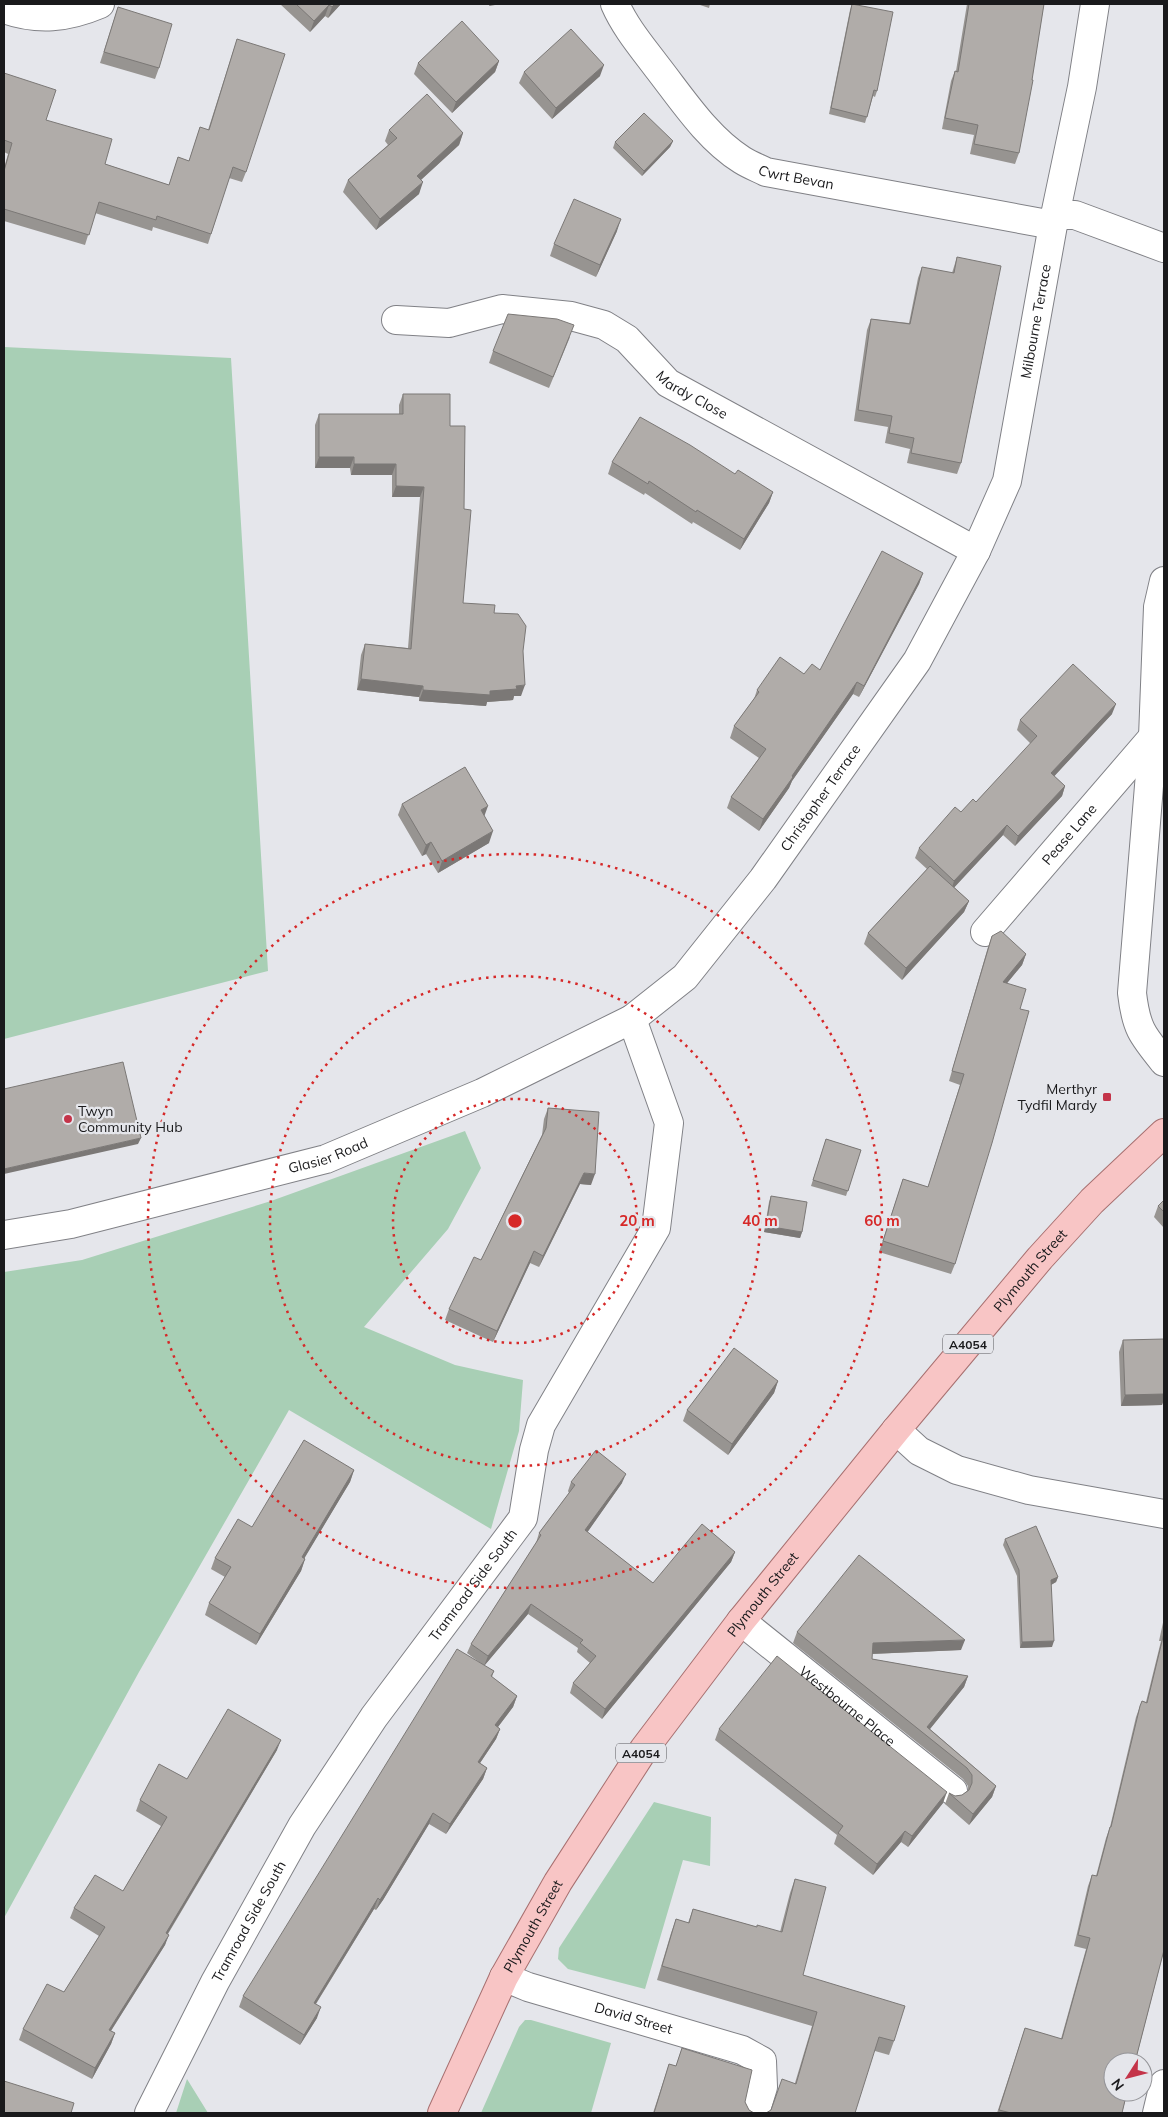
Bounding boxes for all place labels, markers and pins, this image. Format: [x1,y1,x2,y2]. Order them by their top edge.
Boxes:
place label: Merthyr Tydfil Mardy [1017,1080,1098,1114]
marker: Merthyr Tydfil Mardy [1101,1091,1113,1103]
place label: Twyn Community Hub [78,1102,183,1136]
marker: Twyn Community Hub [62,1113,74,1125]
centre of rings [506,1212,524,1230]

